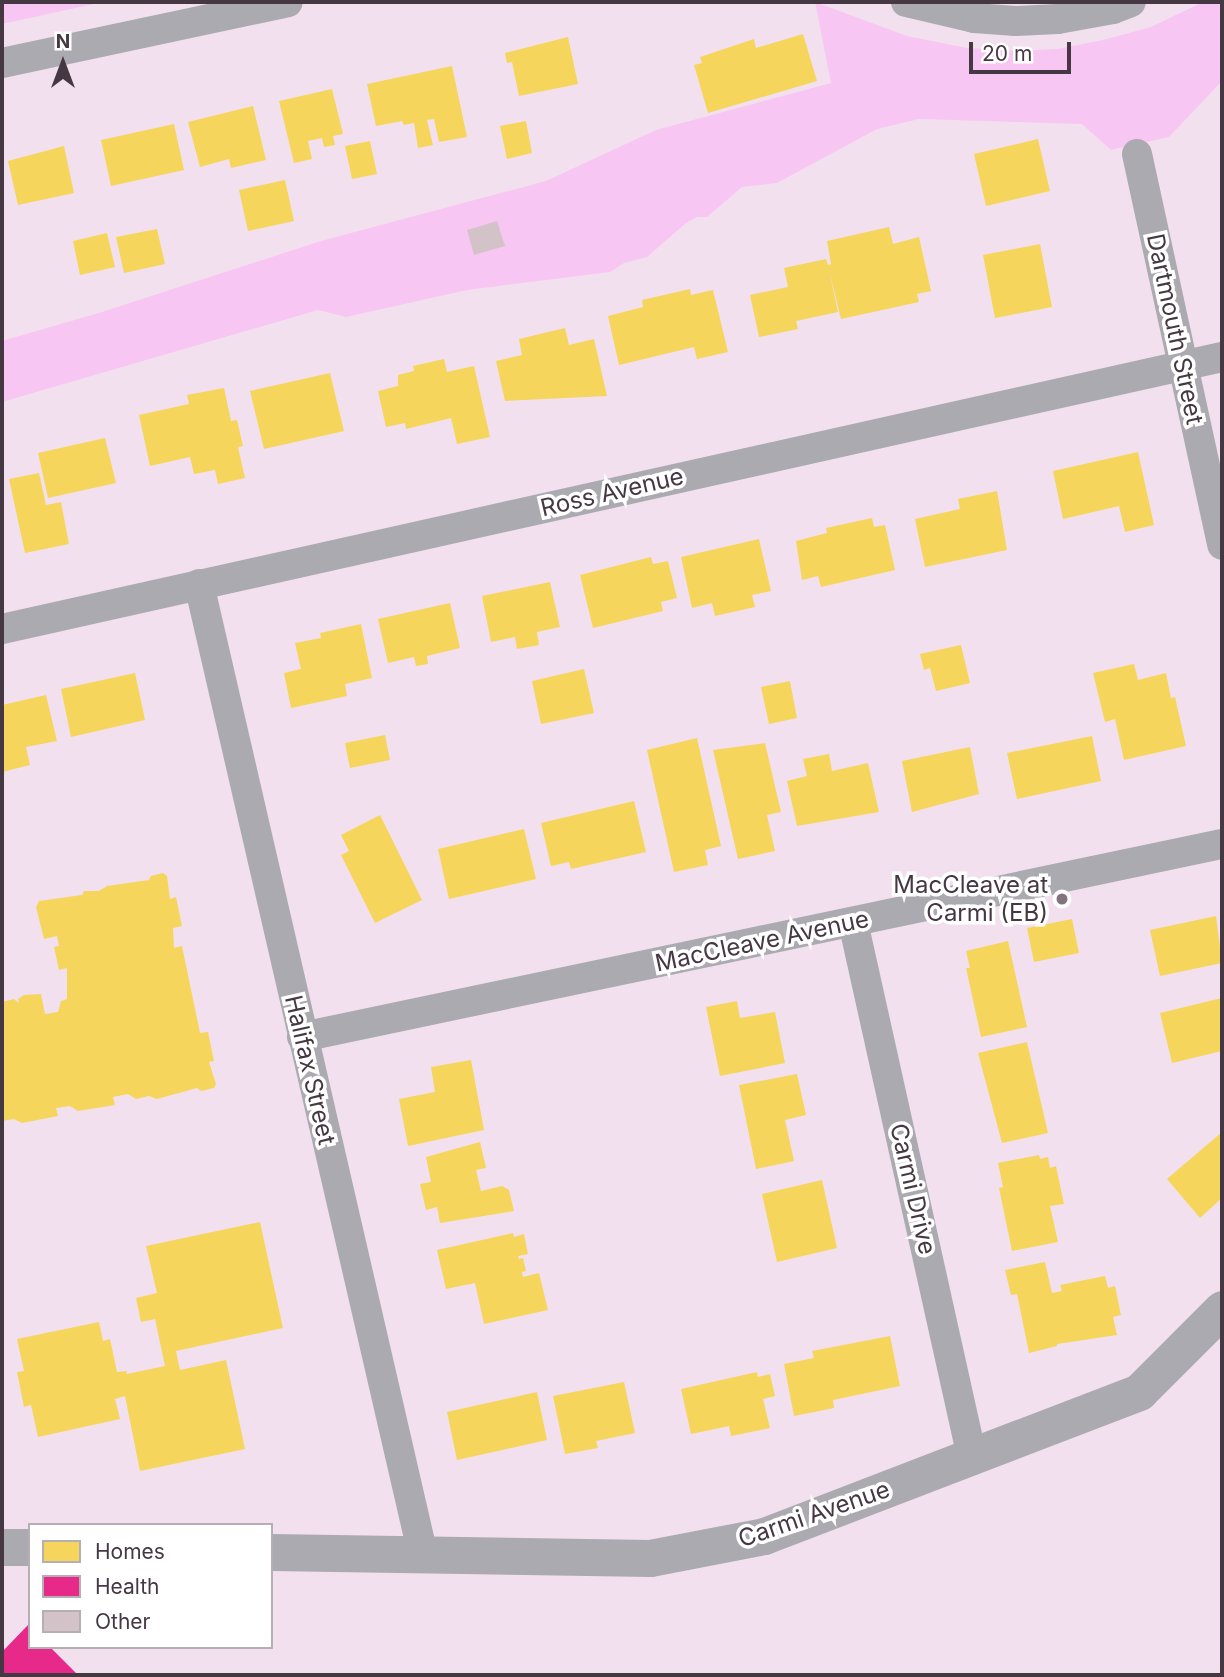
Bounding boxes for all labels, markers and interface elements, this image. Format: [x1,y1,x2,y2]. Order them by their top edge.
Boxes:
north arrow [28,28,98,98]
scale bar [972,28,1074,72]
text: N [56,30,70,53]
text: 20 m [982,41,1032,66]
street label: Dartmouth Street [1141,231,1209,427]
street label: Ross Avenue [538,462,686,522]
place label: MacCleave at Carmi (EB) [893,871,1048,927]
marker: MacCleave at Carmi (EB) [1054,891,1070,907]
street label: MacCleave Avenue [653,904,871,978]
street label: Halifax Street [279,992,341,1148]
street label: Carmi Drive [884,1121,942,1257]
street label: Carmi Avenue [734,1475,894,1553]
legend [28,1523,273,1649]
text: Homes [95,1539,165,1564]
text: Health [95,1574,160,1599]
text: Other [95,1609,151,1634]

